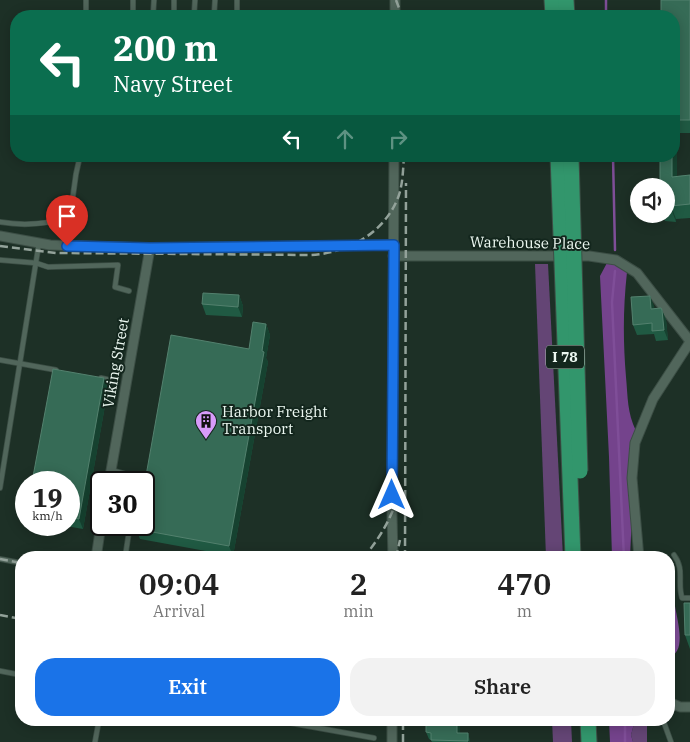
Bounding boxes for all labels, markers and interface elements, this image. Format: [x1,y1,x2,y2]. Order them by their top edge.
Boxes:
text: 200 m [113,25,218,71]
icon: left [30,30,95,95]
text: Navy Street [113,69,233,98]
icon: left [278,125,306,153]
icon: ahead [331,125,359,153]
icon: right [384,125,412,153]
map controls [630,178,675,223]
button: sound [630,178,675,223]
pin [46,195,88,246]
icon: arrive [53,202,81,230]
street label: Warehouse Place [470,232,590,253]
street label: Viking Street [98,316,133,409]
road number: I 78 [546,346,584,368]
place label: Harbor Freight Transport [222,402,328,438]
building icon: Harbor Freight Transport [194,409,218,440]
position arrow [365,468,417,520]
speed limit sign: 30 [90,471,155,536]
text: 19 [32,481,63,514]
text: km/h [32,508,63,523]
text: 09:04 [139,564,220,603]
text: 2 [349,564,367,603]
text: 470 [497,564,551,603]
text: Arrival [153,601,205,621]
text: min [343,601,374,621]
text: m [517,601,532,621]
button: Exit [35,658,340,716]
button: Share [350,658,655,716]

